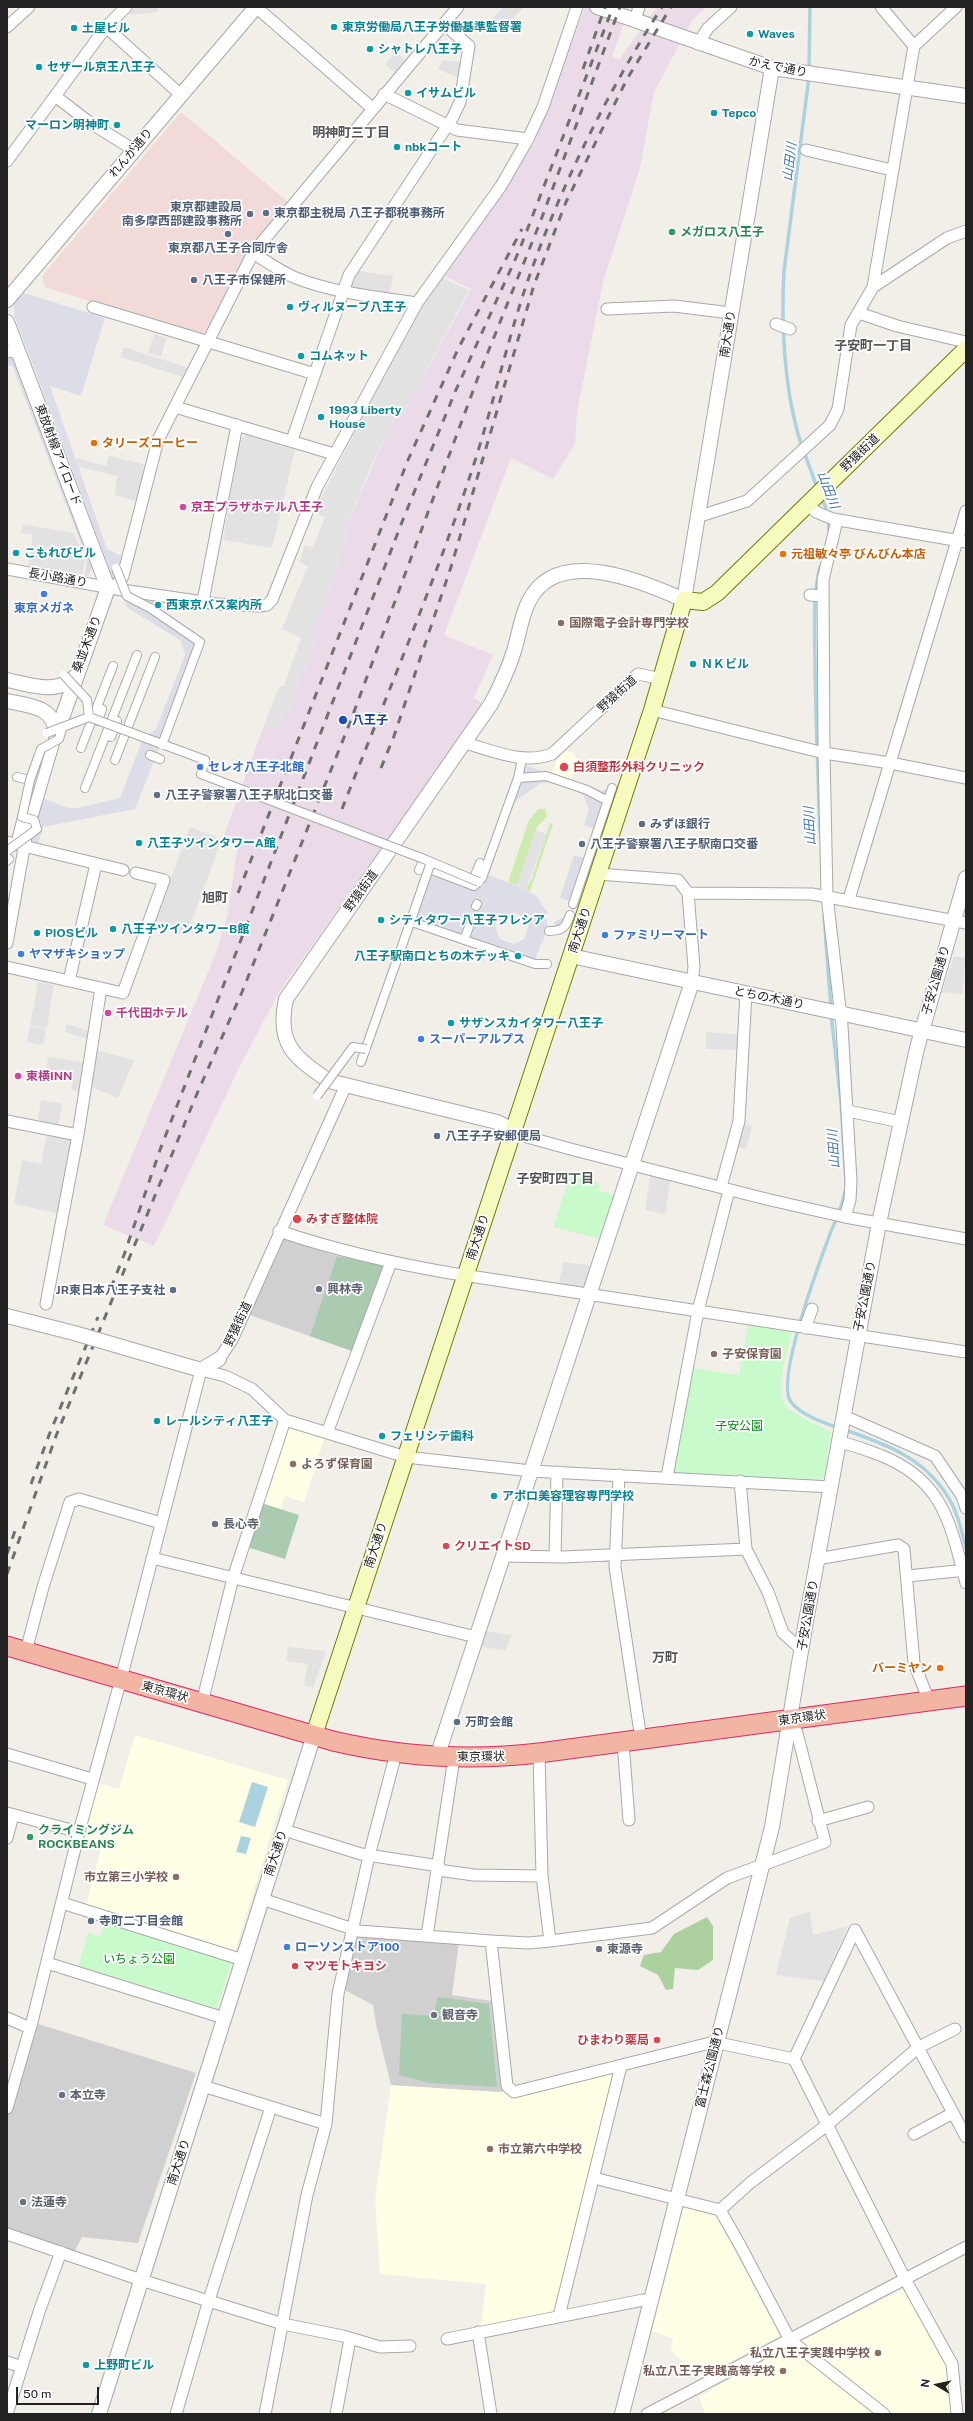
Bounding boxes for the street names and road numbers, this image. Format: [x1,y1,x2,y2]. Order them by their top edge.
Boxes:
street label: かえで通り [747,54,809,80]
street label: れんが通り [106,125,156,181]
street label: 南大通り [717,309,739,359]
street label: 東放射線アイロード [32,402,84,508]
street label: 野猿街道 [838,431,882,475]
street label: 長小路通り [27,566,89,590]
street label: 桑並木通り [70,613,104,675]
street label: 野猿街道 [594,673,640,715]
street label: 野猿街道 [341,867,381,915]
street label: 南大通り [566,905,594,955]
street label: 子安公園通り [919,943,953,1017]
street label: とちの木通り [732,983,806,1013]
street label: 南大通り [464,1212,492,1262]
street label: 子安公園通り [851,1259,879,1333]
street label: 野猿街道 [221,1299,255,1349]
street label: 南大通り [362,1520,390,1570]
street label: 子安公園通り [795,1578,821,1652]
street label: 東京環状 [140,1678,190,1706]
street label: 東京環状 [777,1708,827,1728]
street label: 東京環状 [457,1749,505,1765]
street label: 南大通り [262,1828,290,1878]
street label: 富士森公園通り [693,2025,727,2109]
street label: 南大通り [165,2137,193,2187]

